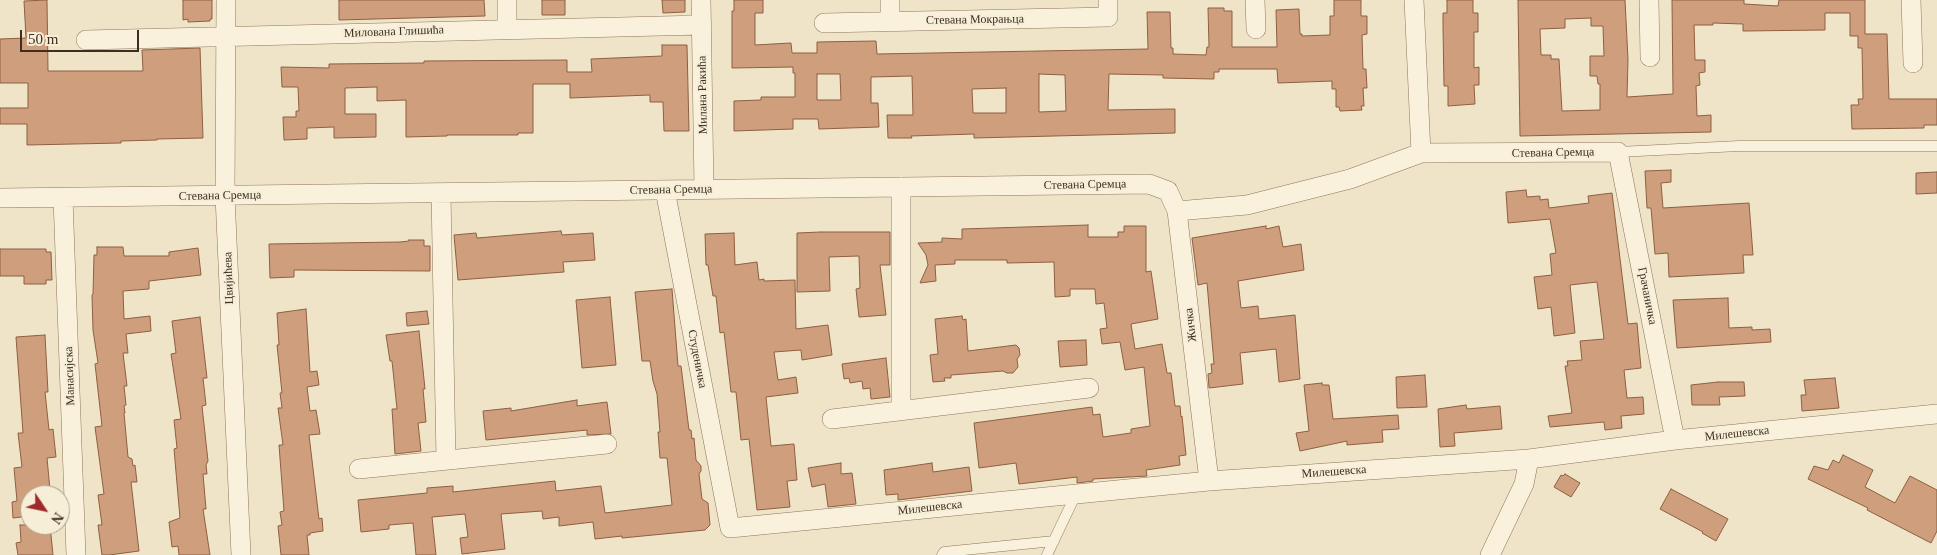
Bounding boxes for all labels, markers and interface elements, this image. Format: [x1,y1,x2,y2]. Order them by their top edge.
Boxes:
street label: Стевана Мокрањца [926,12,1024,28]
scale bar [22,20,141,52]
street label: Милована Глишића [344,23,444,41]
text: 50 m [28,31,58,47]
street label: Милана Ракића [695,56,711,134]
street label: Стевана Сремца [1512,145,1594,161]
street label: Стевана Сремца [1044,177,1126,193]
street label: Стевана Сремца [630,182,712,198]
street label: Стевана Сремца [179,188,261,204]
street label: Цвијићева [221,251,237,305]
street label: Грачаничка [1634,266,1660,326]
street label: Жичка [1182,307,1200,343]
street label: Студеничка [684,328,710,390]
street label: Манасијска [62,346,78,406]
street label: Милешевска [1704,423,1770,445]
street label: Милешевска [1301,463,1367,481]
north arrow [20,485,70,535]
street label: Милешевска [897,497,963,519]
text: N [48,510,66,526]

